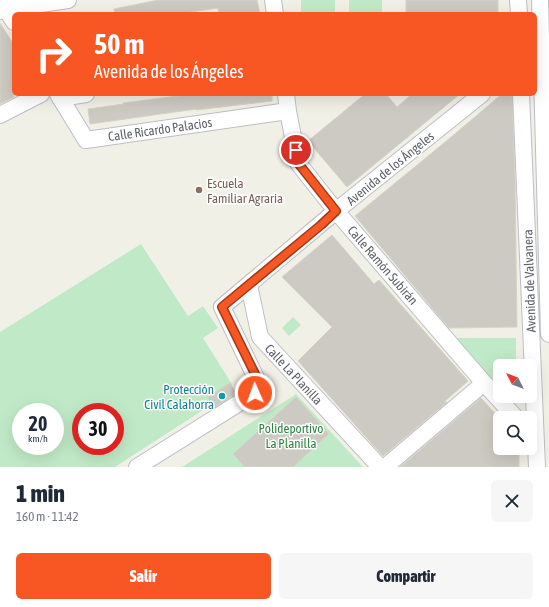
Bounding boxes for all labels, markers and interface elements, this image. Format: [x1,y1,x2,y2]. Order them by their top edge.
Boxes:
icon: right [28,28,80,80]
text: 50 m [94,28,144,60]
text: Avenida de los Ángeles [94,61,244,82]
street label: Calle Ricardo Palacios [107,115,213,144]
street label: Avenida de los Ángeles [344,128,437,208]
pin [279,133,313,167]
icon: arrive [285,139,307,161]
place label: Escuela Familiar Agraria [207,176,283,206]
marker: Escuela Familiar Agraria [194,185,204,195]
street label: Calle Ramón Subirán [344,223,421,308]
street label: Avenida de Valvanera [520,229,539,333]
street label: Calle La Planilla [262,341,325,408]
north arrow [493,359,537,403]
map controls [493,359,537,455]
position arrow [234,372,276,414]
place label: Protección Civil Calahorra [144,382,214,412]
marker: Protección Civil Calahorra [217,391,227,401]
speed limit sign: 30 [72,403,124,455]
button: search [493,411,537,455]
text: 20 [29,412,47,435]
park label: Polideportivo La Planilla [259,421,323,451]
text: km/h [28,433,48,444]
text: 1 min [16,480,65,507]
button: close [491,480,533,522]
text: 160 m · 11:42 [16,509,79,524]
button: Salir [16,553,271,599]
button: Compartir [279,553,533,599]

